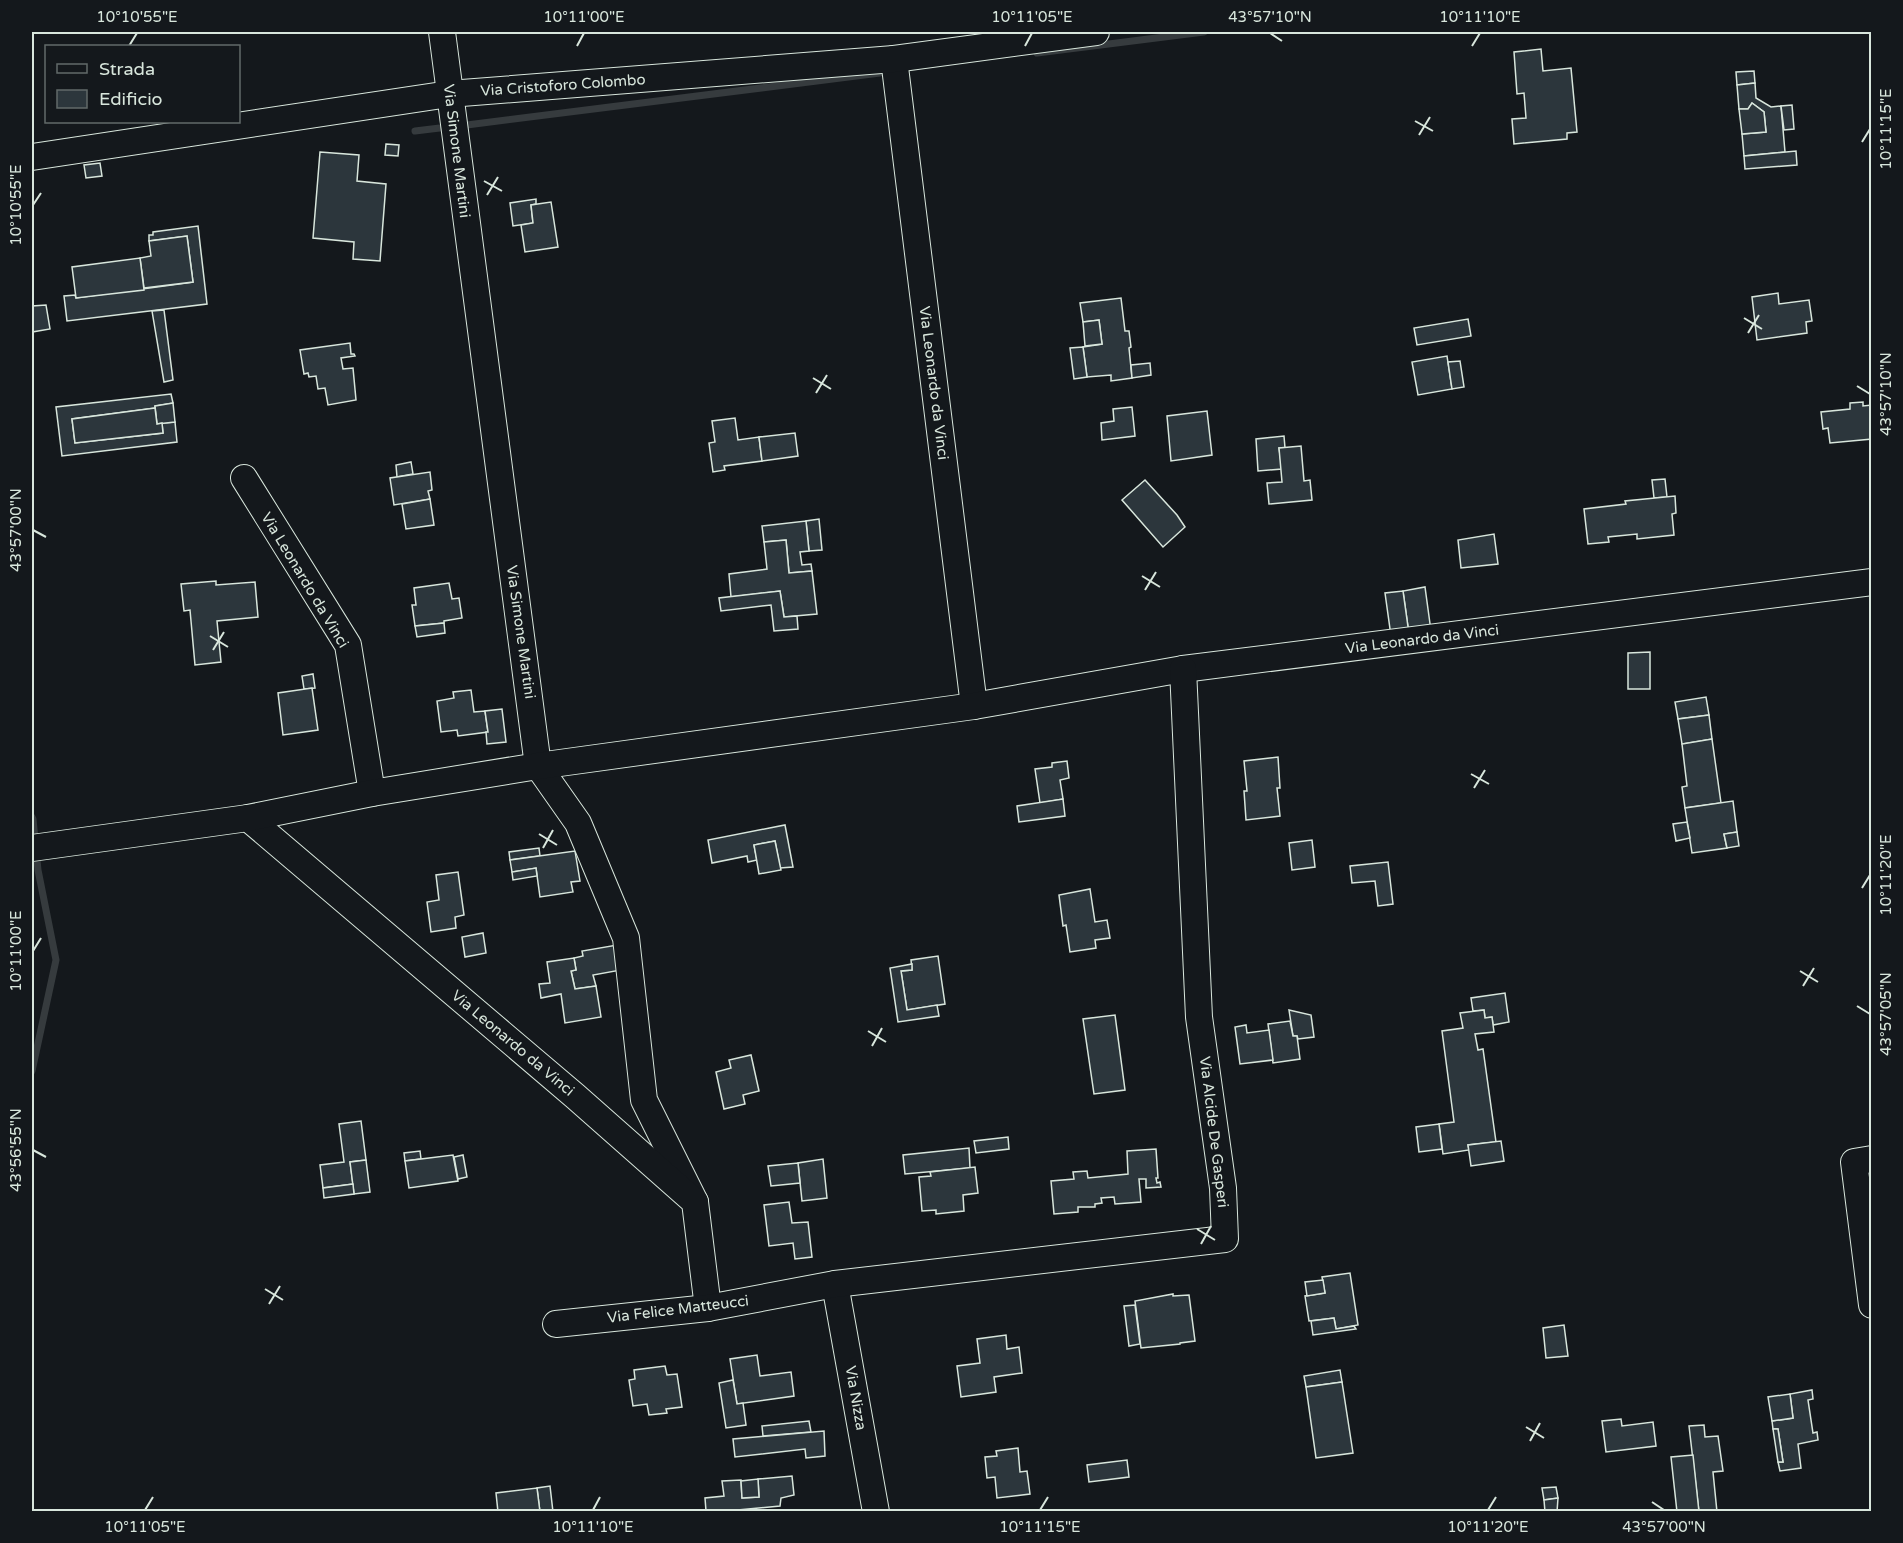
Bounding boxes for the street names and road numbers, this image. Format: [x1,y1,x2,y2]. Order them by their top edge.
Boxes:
street label: Via Cristoforo Colombo [480,70,646,100]
street label: Via Simone Martini [440,83,474,219]
street label: Via Leonardo da Vinci [916,305,952,461]
street label: Via Leonardo da Vinci [257,509,353,651]
street label: Via Simone Martini [503,564,539,700]
street label: Via Leonardo da Vinci [1344,621,1500,657]
street label: Via Leonardo da Vinci [448,986,578,1100]
street label: Via Alcide De Gasperi [1196,1055,1232,1209]
street label: Via Felice Matteucci [606,1291,750,1327]
street label: Via Nizza [841,1364,871,1432]

